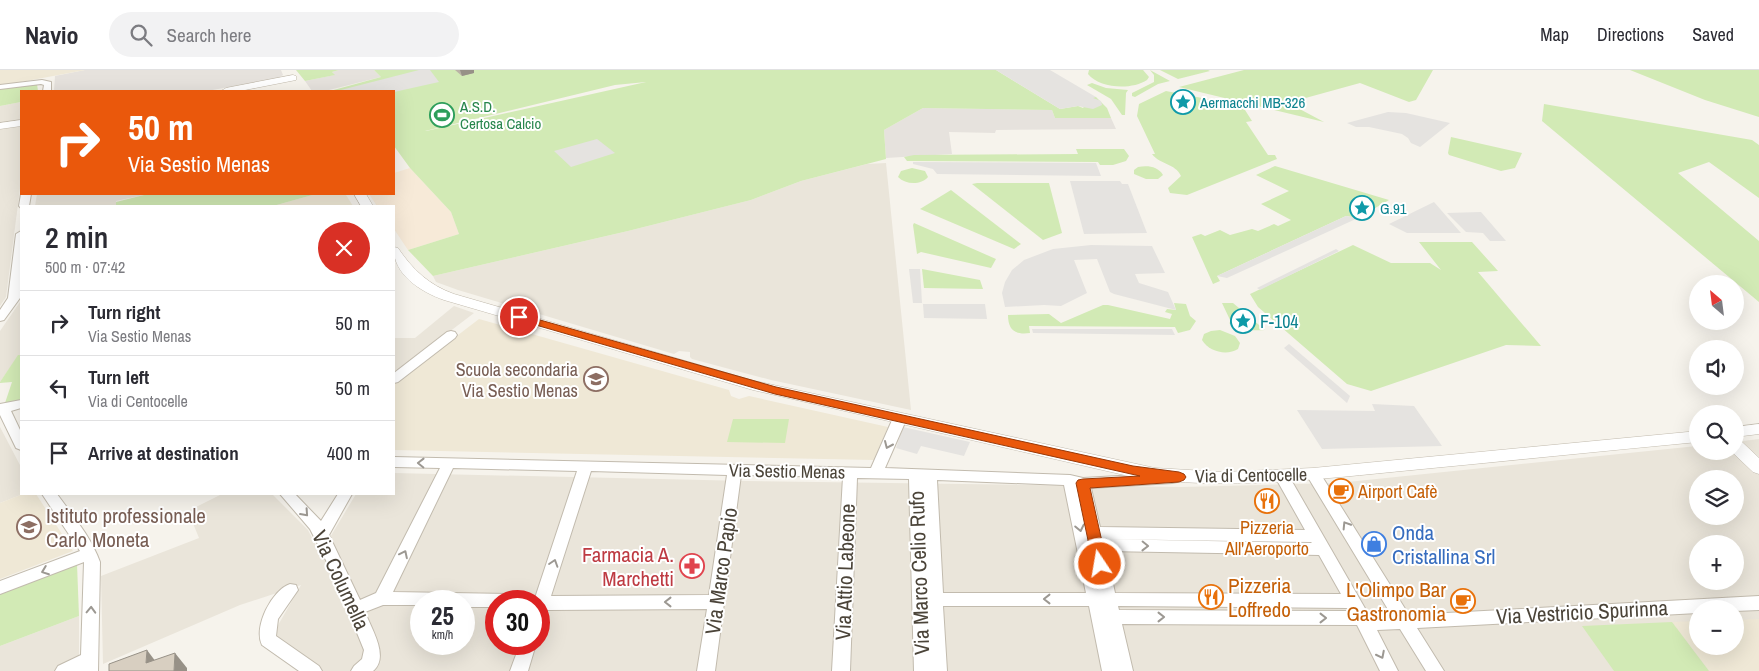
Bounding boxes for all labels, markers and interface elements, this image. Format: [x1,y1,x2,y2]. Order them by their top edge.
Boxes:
search box [109,12,459,57]
text: Navio [25,19,79,51]
icon: search [127,21,155,49]
text: Search here [167,22,251,48]
text: Map [1540,22,1569,47]
text: Directions [1597,22,1664,47]
text: Saved [1692,22,1734,47]
place icon: Aermacchi MB-326 [1170,89,1196,115]
place label: Aermacchi MB-326 [1199,92,1305,113]
place label: A.S.D. Certosa Calcio [459,96,542,134]
sports icon: A.S.D. Certosa Calcio [429,102,455,128]
text: 50 m [128,104,193,151]
icon: right [45,110,110,175]
text: Via Sestio Menas [128,149,270,179]
place icon: G.91 [1349,195,1375,221]
place label: G.91 [1380,198,1407,219]
text: 2 min [45,217,108,257]
button: close [318,222,370,274]
text: 500 m · 07:42 [45,256,125,278]
north arrow [1689,275,1744,330]
map controls [1689,275,1744,655]
pin [498,296,540,338]
text: Turn right [88,299,160,325]
icon: arrive [505,303,533,331]
place icon: F-104 [1230,308,1256,334]
icon: right [45,309,73,337]
place label: F-104 [1260,309,1299,334]
text: 50 m [335,310,370,336]
text: Via Sestio Menas [88,325,191,347]
button: sound [1689,340,1744,395]
place label: Scuola secondaria Via Sestio Menas [456,357,578,403]
text: Turn left [88,364,149,390]
school or university icon: Scuola secondaria Via Sestio Menas [583,366,609,392]
icon: left [45,374,73,402]
text: 50 m [335,375,370,401]
text: Via di Centocelle [88,390,188,412]
button: search [1689,405,1744,460]
icon: arrive [45,439,73,467]
text: Arrive at destination [88,440,239,466]
text: 400 m [327,440,370,466]
one-way arrow [883,440,894,449]
one-way arrow [417,457,425,468]
street label: Via Sestio Menas [729,457,845,485]
street label: Via di Centocelle [1195,462,1307,488]
button: layers [1689,470,1744,525]
cafe icon: Airport Cafè [1328,478,1354,504]
place label: Airport Cafè [1357,479,1438,504]
restaurant icon: Pizzeria All'Aeroporto [1254,488,1280,514]
street label: Via Marco Celio Rufo [902,490,936,656]
place label: Istituto professionale Carlo Moneta [46,501,206,554]
street label: Via Attio Labeone [828,503,862,641]
street label: Via Marco Papio [698,506,744,636]
one-way arrow [299,507,308,516]
school or university icon: Istituto professionale Carlo Moneta [16,514,42,540]
place label: Pizzeria All'Aeroporto [1224,515,1309,561]
place label: Onda Cristallina Srl [1392,518,1495,571]
one-way arrow [1342,521,1352,530]
one-way arrow [1075,524,1085,532]
street label: Via Columella [305,525,377,635]
shop icon: Onda Cristallina Srl [1361,531,1387,557]
button: + [1689,535,1744,590]
position arrow [1073,537,1125,589]
place label: Farmacia A. Marchetti [582,540,674,593]
one-way arrow [1142,541,1149,551]
one-way arrow [398,550,408,559]
pharmacy icon: Farmacia A. Marchetti [679,553,705,579]
one-way arrow [548,559,558,568]
one-way arrow [41,564,50,575]
place label: Pizzeria Loffredo [1228,571,1292,624]
place label: L'Olimpo Bar Gastronomia [1346,575,1446,628]
restaurant icon: Pizzeria Loffredo [1198,584,1224,610]
cafe icon: L'Olimpo Bar Gastronomia [1450,588,1476,614]
speed limit sign: 30 [485,590,550,655]
street label: Via Vestricio Spurinna [1495,593,1669,631]
one-way arrow [1042,594,1050,604]
one-way arrow [664,597,672,607]
text: 25 [431,599,454,633]
button: − [1689,600,1744,655]
one-way arrow [86,606,97,614]
one-way arrow [1158,612,1165,622]
one-way arrow [1320,613,1328,623]
text: km/h [432,627,453,643]
one-way arrow [1375,650,1385,659]

